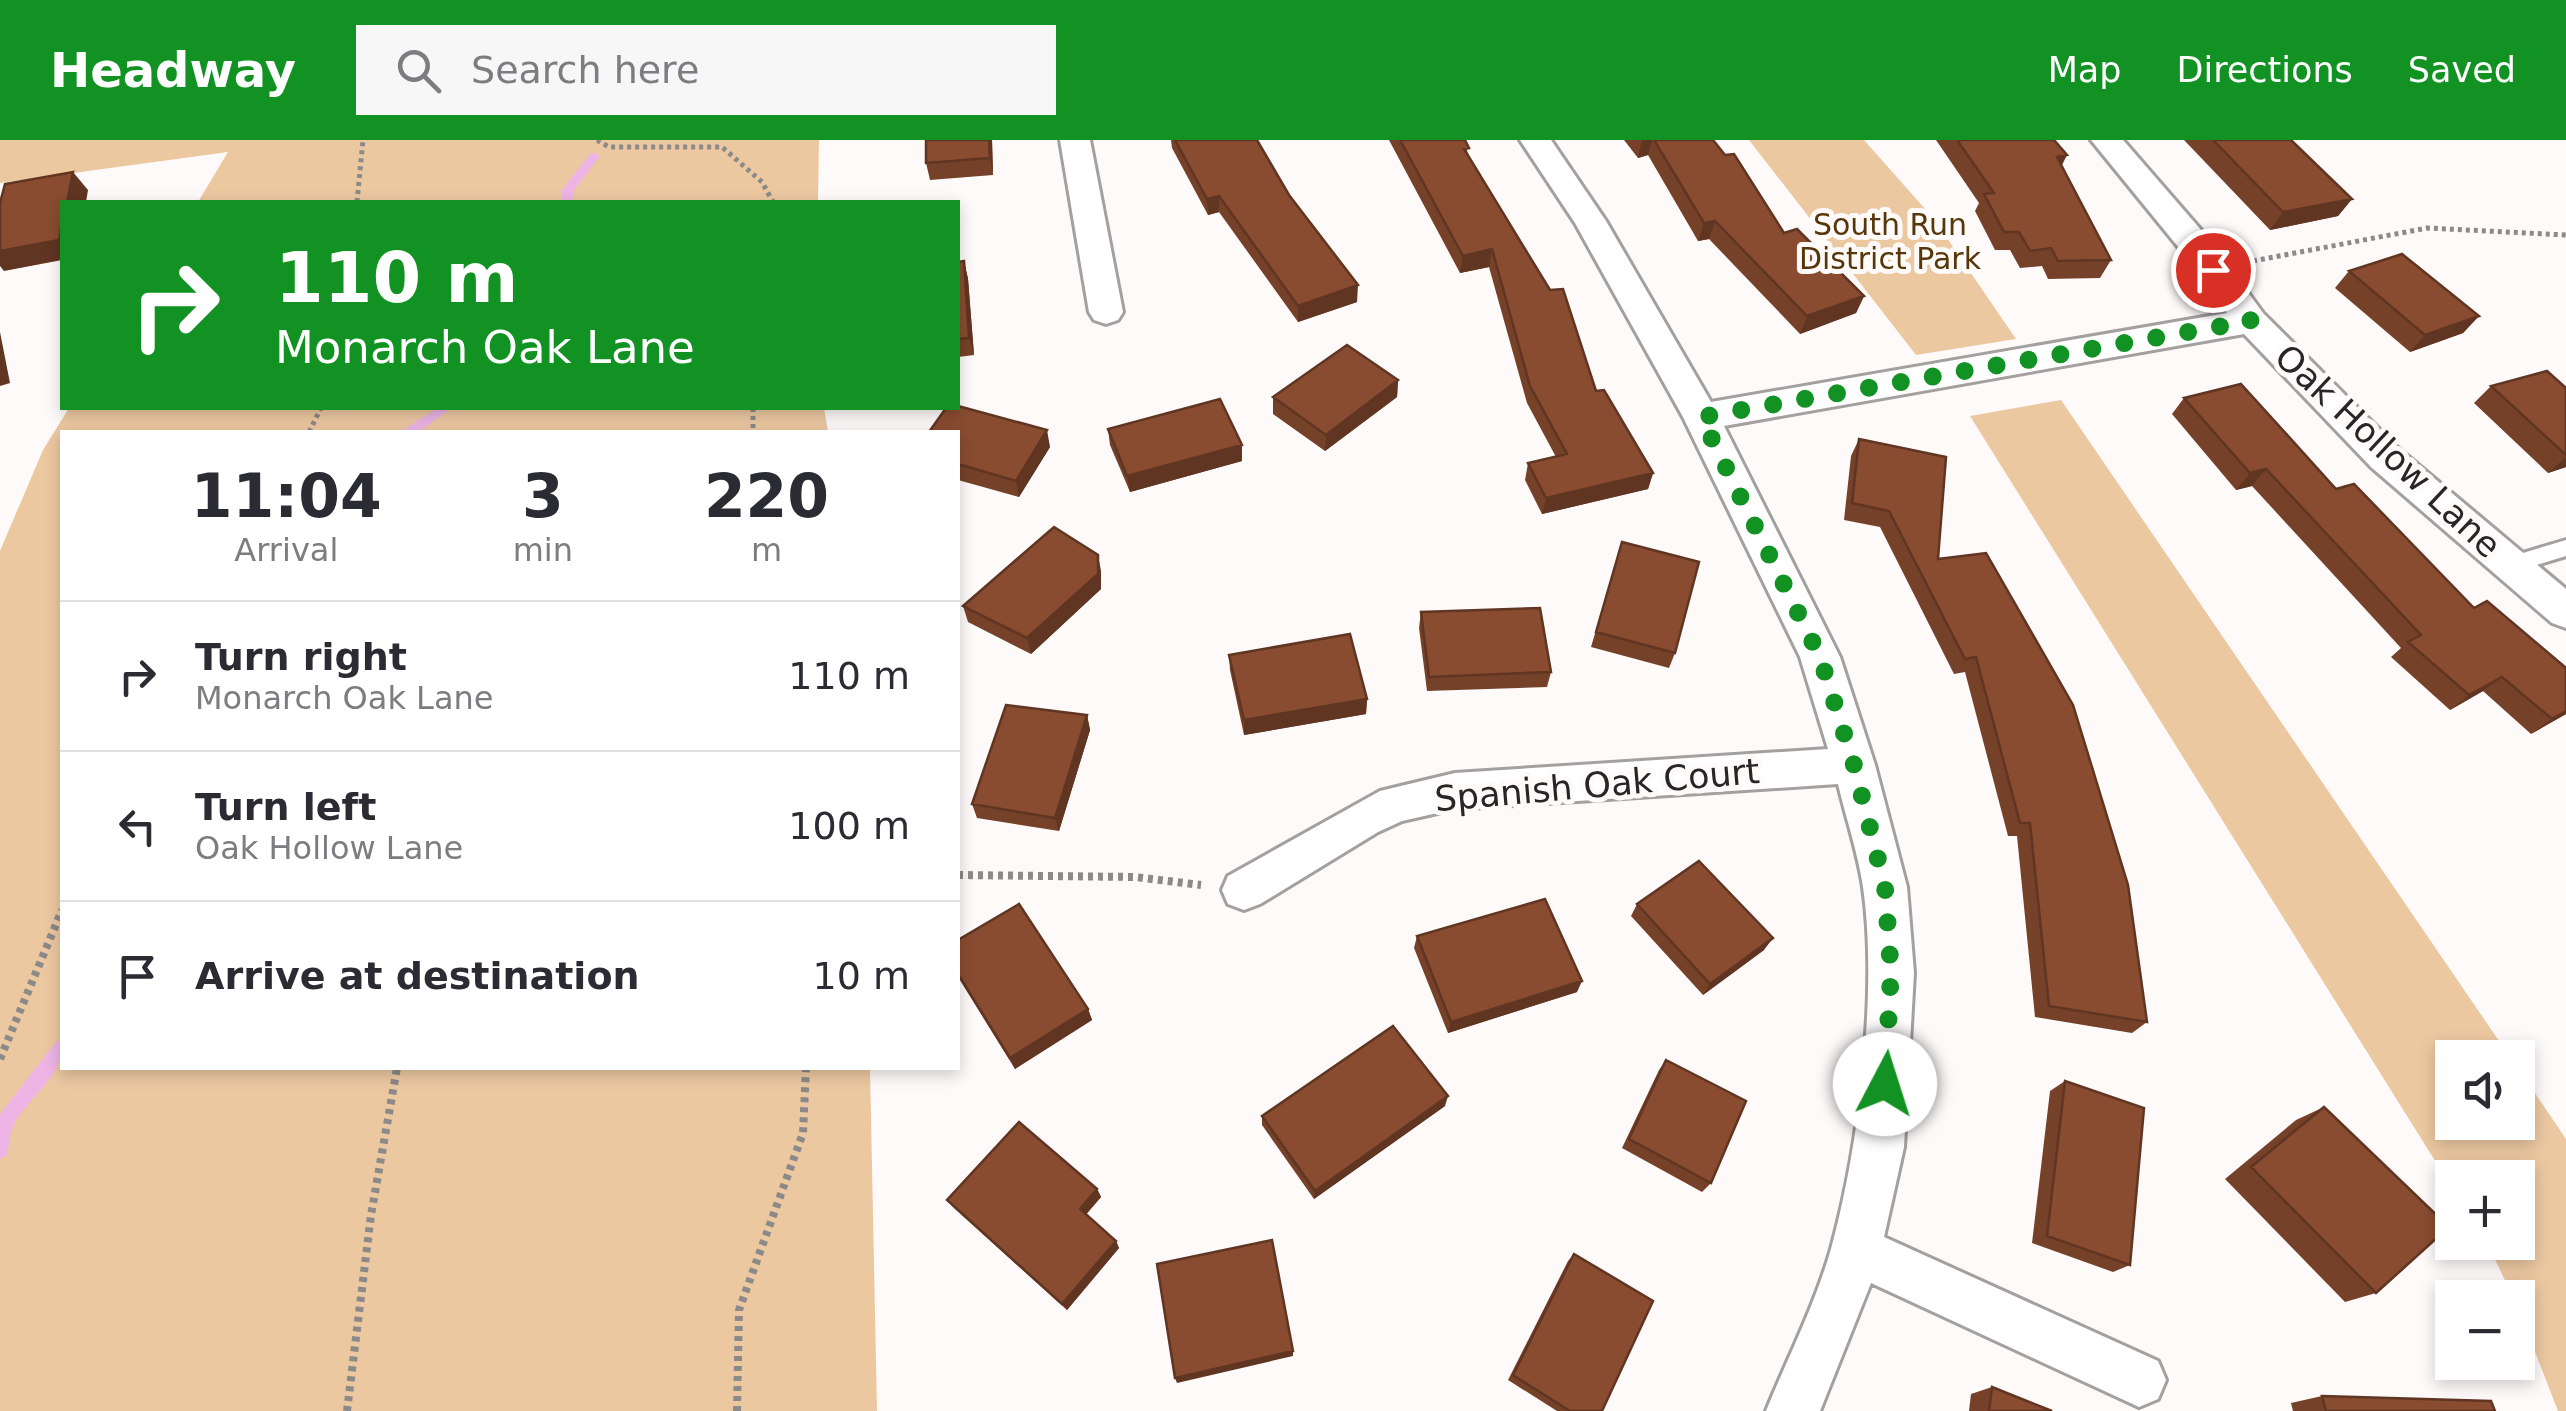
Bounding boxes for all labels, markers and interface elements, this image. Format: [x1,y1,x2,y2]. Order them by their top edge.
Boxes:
search box [356,25,1056,115]
text: Headway [50,42,296,98]
icon: search [391,43,446,98]
text: Search here [471,48,699,92]
text: Map [2048,50,2122,90]
text: Directions [2177,50,2353,90]
text: Saved [2408,50,2516,90]
park label: South Run District Park [1799,207,1982,276]
pin [2171,228,2256,313]
text: 110 m [275,237,518,319]
icon: right [110,240,240,370]
icon: arrive [2186,243,2241,298]
text: Monarch Oak Lane [275,321,695,374]
street label: Oak Hollow Lane [2267,336,2509,566]
text: 11:04 [191,461,382,531]
text: 3 [522,461,564,531]
text: 220 [704,461,829,531]
text: Arrival [234,531,338,569]
text: min [513,531,573,569]
text: m [751,531,782,569]
text: Turn right [195,635,407,679]
icon: right [110,649,165,704]
text: 110 m [788,654,910,698]
text: Monarch Oak Lane [195,679,493,717]
street label: Spanish Oak Court [1433,751,1761,819]
text: Turn left [195,785,376,829]
icon: left [110,799,165,854]
text: 100 m [788,804,910,848]
text: Oak Hollow Lane [195,829,463,867]
icon: arrive [110,949,165,1004]
text: Arrive at destination [195,954,640,998]
text: 10 m [813,954,910,998]
position arrow [1833,1032,1937,1136]
map controls [2435,1040,2535,1380]
button: sound [2435,1040,2535,1140]
button: + [2435,1160,2535,1260]
button: − [2435,1280,2535,1380]

